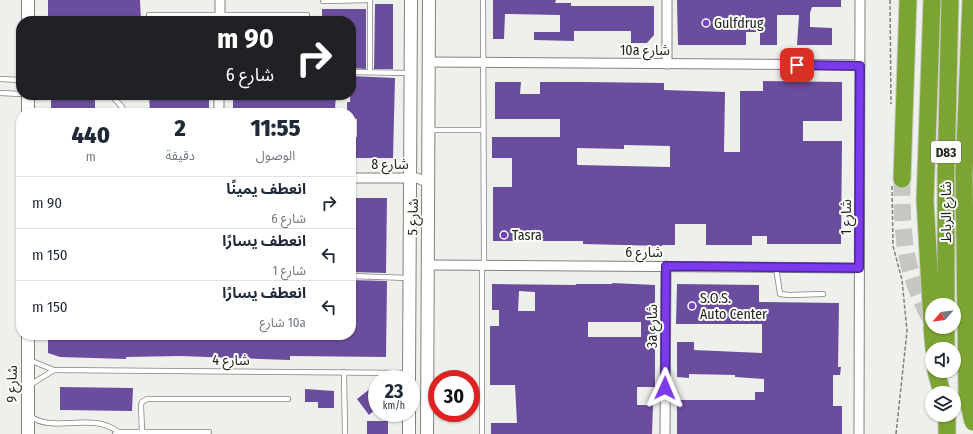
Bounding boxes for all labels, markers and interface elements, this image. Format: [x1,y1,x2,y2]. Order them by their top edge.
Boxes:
place label: Gulfdrug [714,15,764,32]
marker: Gulfdrug [701,18,711,28]
text: 90 m [217,22,274,55]
icon: right [288,32,340,84]
street label: 10a شارع [620,42,670,61]
pin [780,48,814,82]
icon: arrive [786,54,808,76]
text: شارع 6 [226,64,274,86]
text: 2 [175,114,186,142]
text: 11:55 [251,114,301,142]
text: 440 [71,121,110,149]
road number: D83 [931,141,961,163]
text: دقيقة [165,148,195,163]
text: الوصول [256,148,295,163]
text: m [86,149,96,164]
street label: شارع 8 [371,156,409,175]
text: انعطف يمينًا [226,180,306,198]
street label: شارع الرباط [938,181,957,243]
icon: right [318,192,340,214]
text: 90 m [32,194,62,212]
street label: شارع 5 [404,198,424,236]
street label: شارع 1 [838,199,857,235]
text: شارع 6 [271,211,306,226]
place label: Tasra [512,227,542,244]
marker: Tasra [499,230,509,240]
text: انعطف يسارًا [222,232,306,250]
icon: left [318,244,340,266]
street label: شارع 6 [625,244,663,263]
text: 150 m [32,246,68,264]
text: شارع 1 [273,263,306,278]
text: انعطف يسارًا [222,284,306,302]
place label: S.O.S. Auto Center [700,290,767,323]
icon: left [318,296,340,318]
text: 150 m [32,298,68,316]
north arrow [925,298,961,334]
map controls [925,298,961,422]
marker: S.O.S. Auto Center [687,301,697,311]
street label: 3a شارع [644,304,663,348]
text: 10a شارع [259,315,306,330]
button: sound [925,342,961,378]
street label: شارع 4 [212,352,250,371]
street label: شارع 9 [3,365,23,403]
position arrow [644,367,686,409]
speed limit sign: 30 [428,370,480,422]
text: 23 [385,379,403,403]
button: layers [925,386,961,422]
text: km/h [383,400,405,412]

